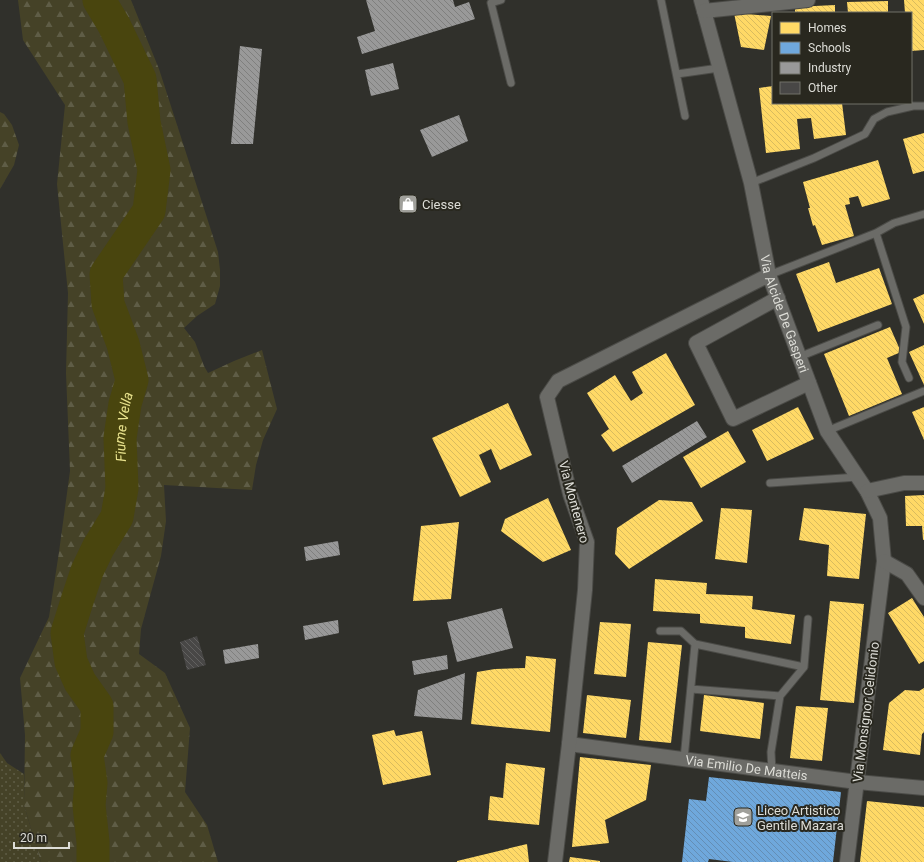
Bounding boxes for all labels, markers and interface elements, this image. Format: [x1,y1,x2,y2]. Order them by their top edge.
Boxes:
legend [772,12,912,104]
text: Homes [808,21,846,35]
text: Schools [808,41,851,55]
text: Industry [808,61,852,75]
text: Other [808,81,837,95]
shop icon: Ciesse [397,193,419,215]
place label: Ciesse [422,197,461,212]
street label: Via Alcide De Gasperi [758,253,812,375]
water label: Fiume Vella [111,390,136,462]
street label: Via Montenero [556,459,592,545]
street label: Via Monsignor Celidonio [850,641,882,783]
street label: Via Emilio De Matteis [684,752,809,783]
place label: Liceo Artistico Gentile Mazara [757,803,844,833]
school or university icon: Liceo Artistico Gentile Mazara [732,806,754,828]
scale bar [14,824,69,850]
text: 20 m [20,831,47,845]

